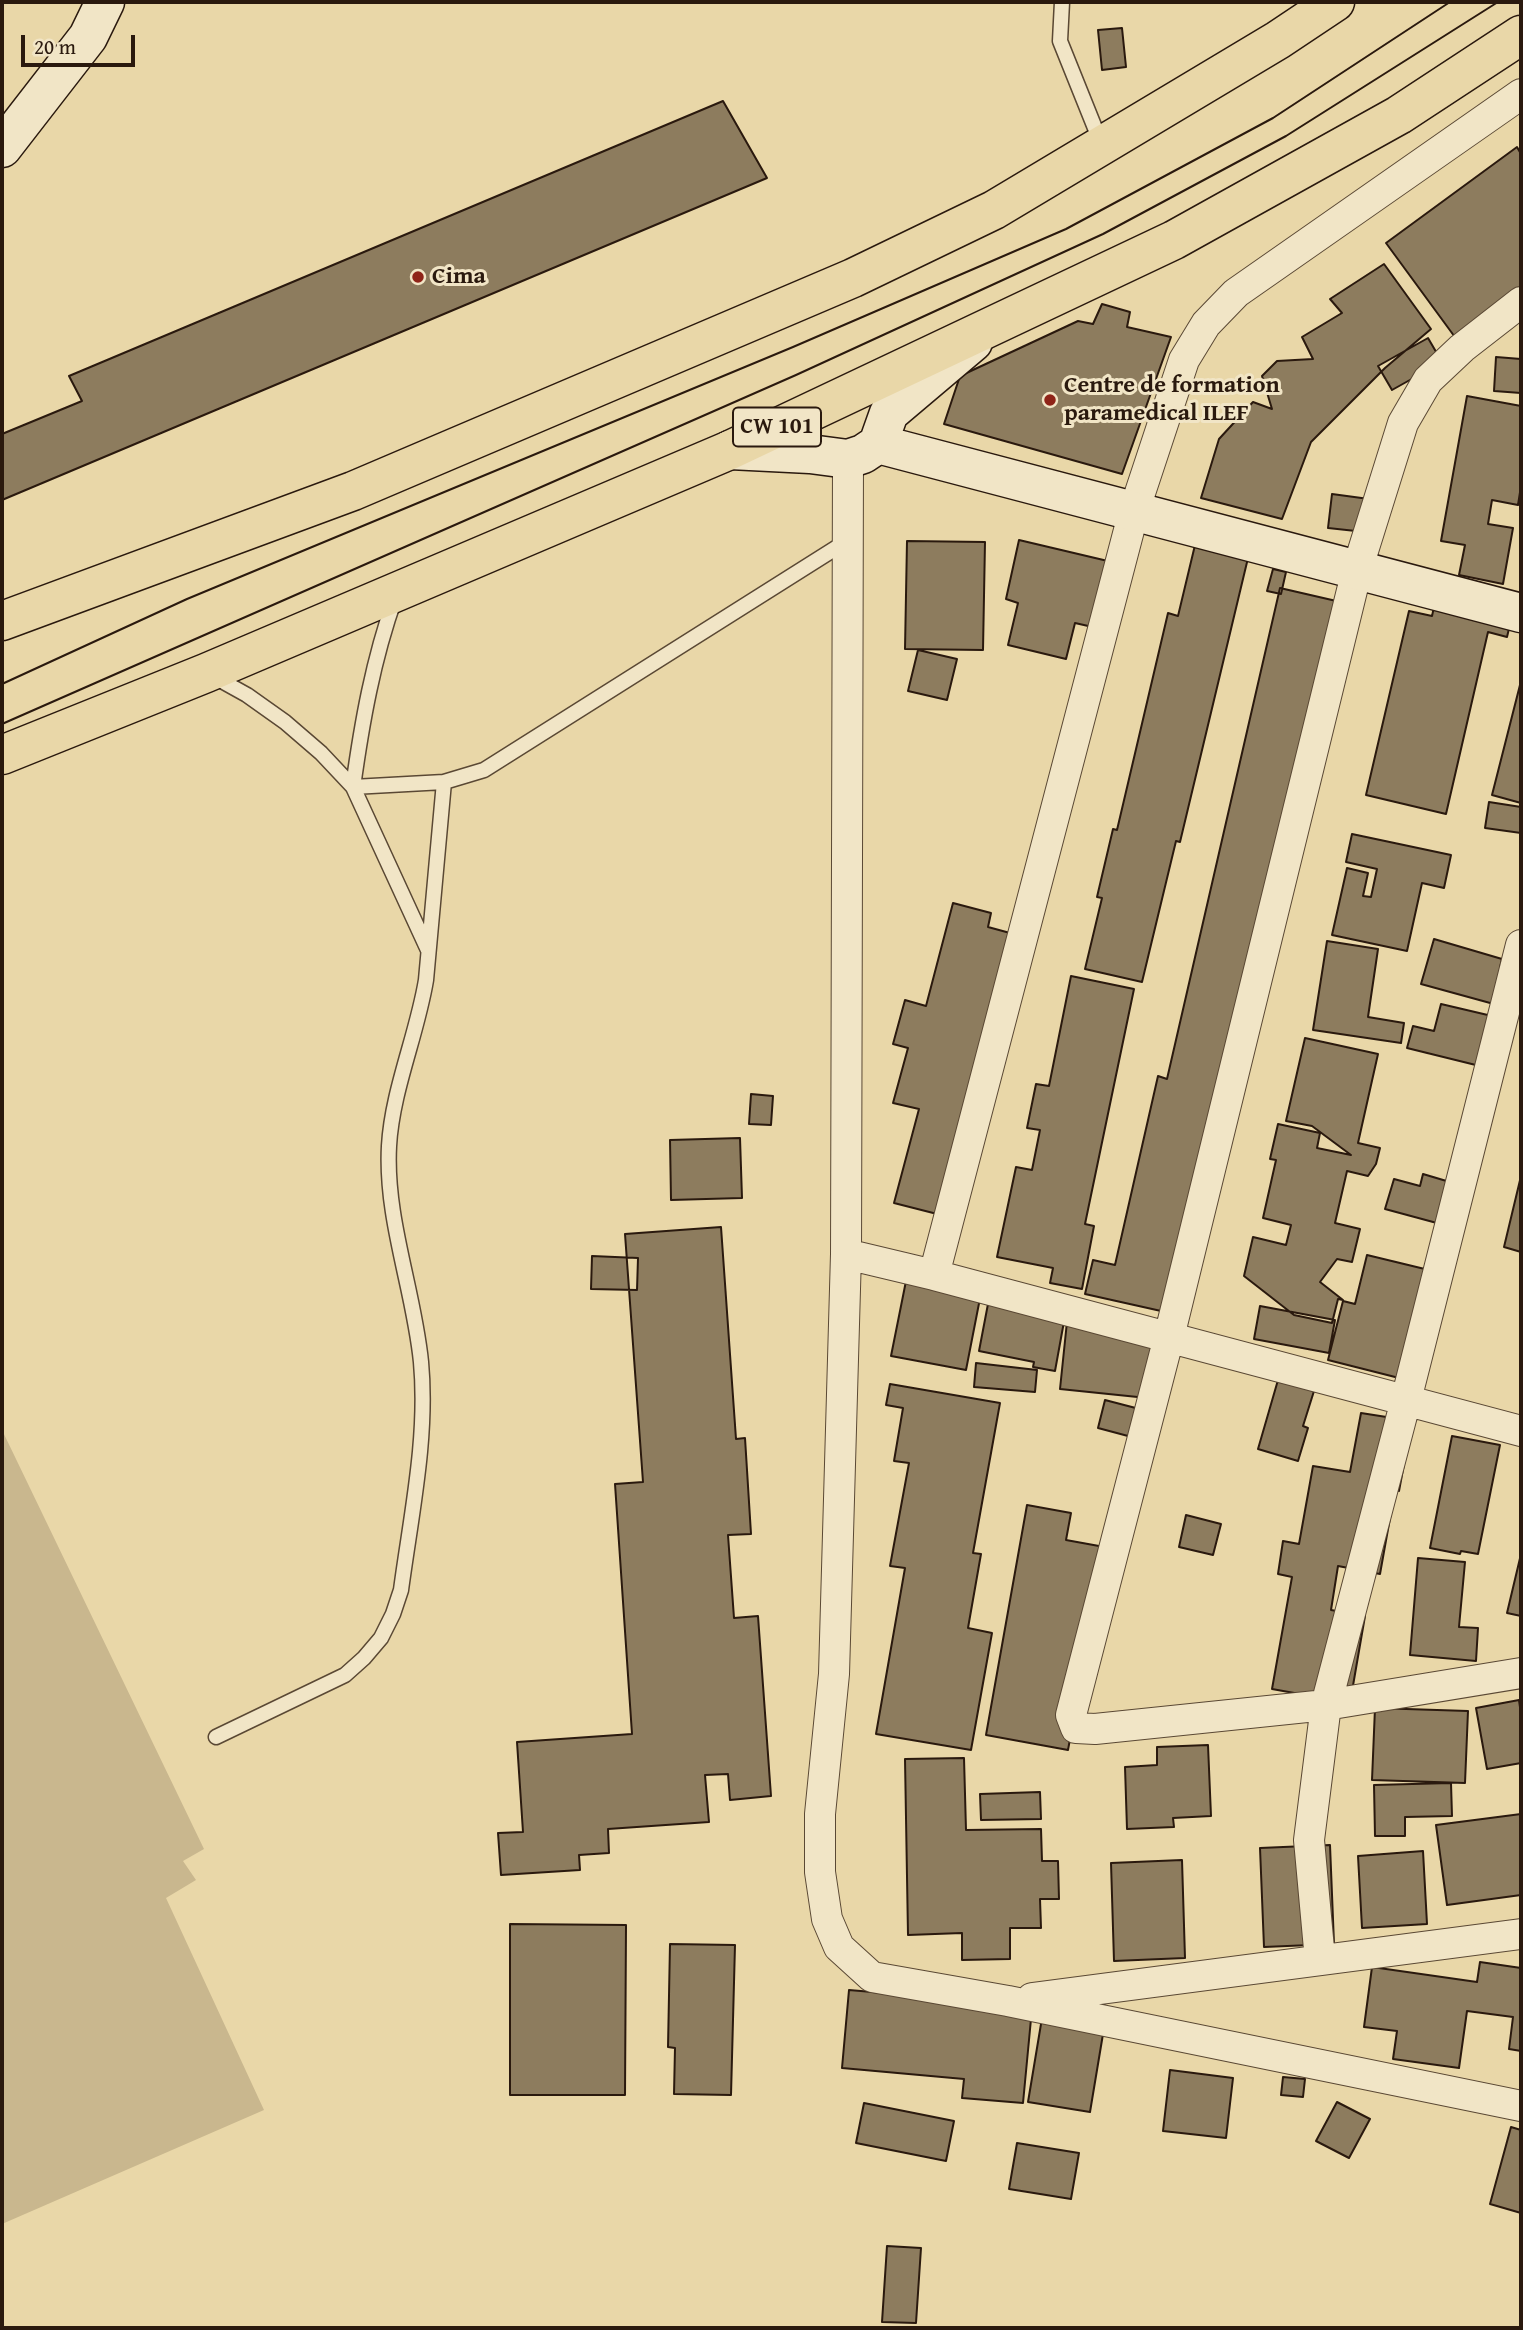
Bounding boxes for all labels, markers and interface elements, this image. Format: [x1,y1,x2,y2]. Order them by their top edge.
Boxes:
scale bar [24,21,138,65]
text: 20 m [34,31,76,62]
place label: Cima [432,263,486,291]
marker: Cima [410,269,426,285]
place label: Centre de formation paramedical ILEF [1064,372,1280,428]
marker: Centre de formation paramedical ILEF [1042,392,1058,408]
road number: CW 101 [733,408,821,446]

